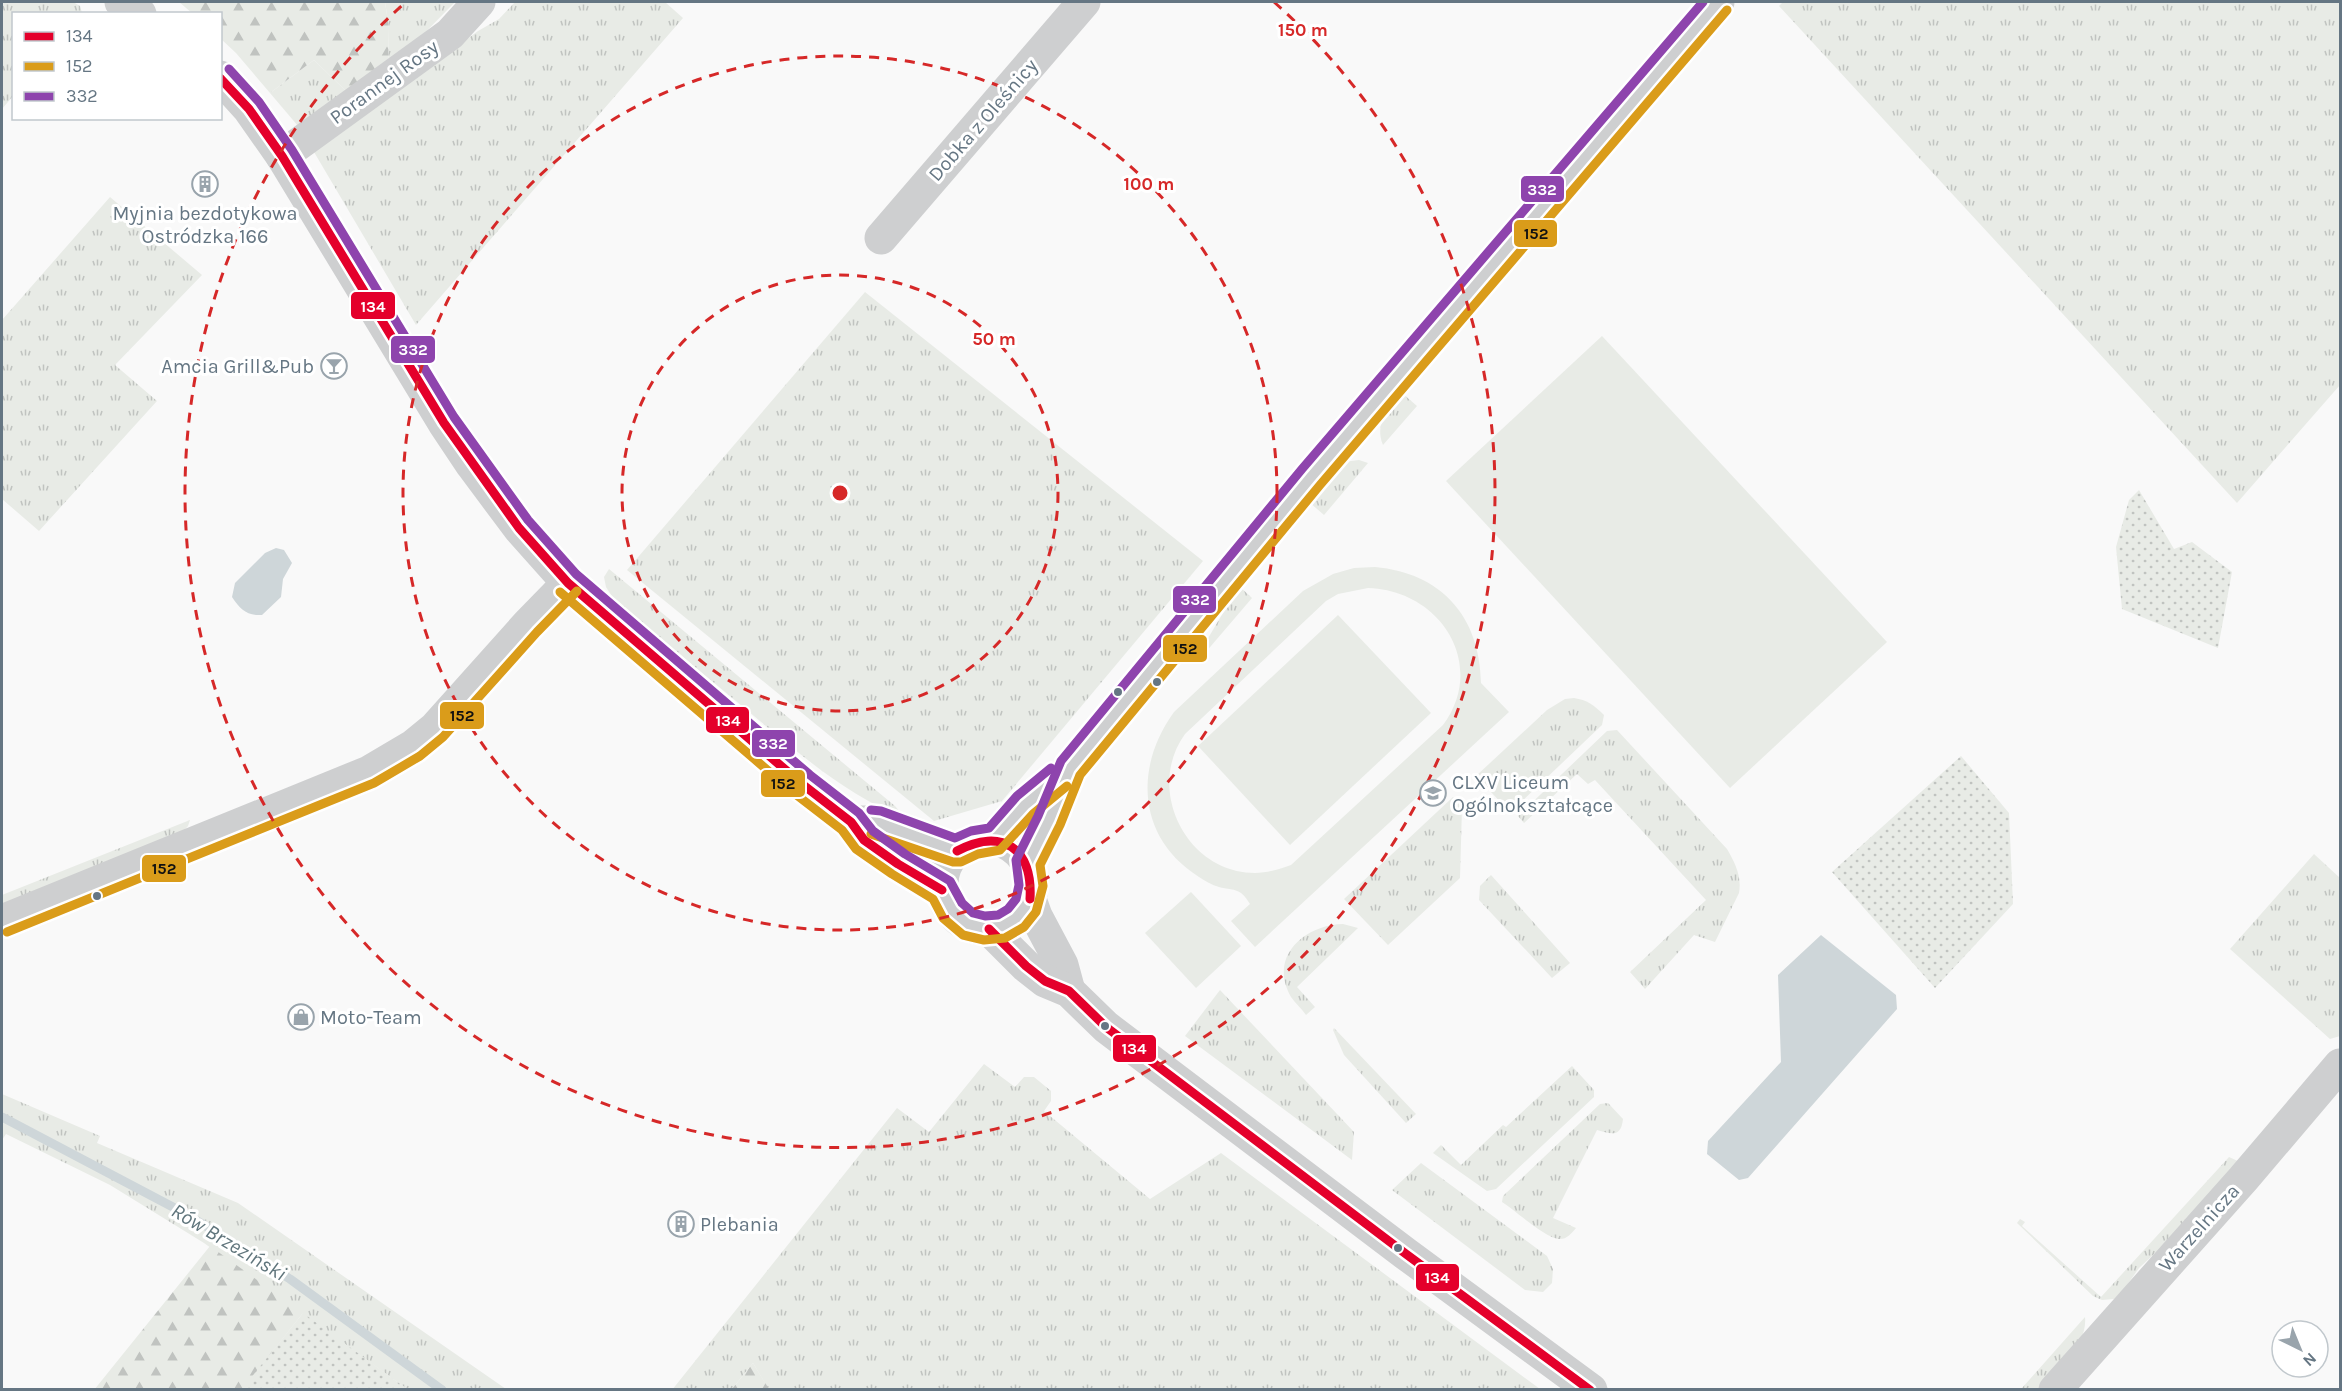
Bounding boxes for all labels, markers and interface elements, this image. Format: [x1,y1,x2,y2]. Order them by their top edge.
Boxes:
legend [12,12,222,120]
text: 150 m [1278,19,1328,41]
text: 134 [66,25,93,47]
street label: Porannej Rosy [325,35,443,129]
street label: Dobka z Oleśnicy [924,54,1042,186]
text: 152 [66,55,93,77]
text: 332 [66,85,98,107]
building icon: Myjnia bezdotykowa Ostródzka 166 [190,169,220,199]
text: 100 m [1124,173,1174,195]
line badge: 332 [1520,175,1565,203]
text: 332 [1527,180,1557,199]
place label: Myjnia bezdotykowa Ostródzka 166 [112,202,298,248]
line badge: 152 [1513,219,1558,248]
text: 152 [1524,224,1548,243]
line badge: 134 [350,291,396,320]
text: 134 [360,297,386,316]
text: 50 m [972,328,1016,350]
line badge: 332 [390,335,436,364]
text: 332 [398,340,428,359]
bar icon: Amcia Grill&Pub [319,351,349,381]
place label: Amcia Grill&Pub [161,355,314,378]
centre of rings [830,483,850,503]
line badge: 332 [1172,585,1217,614]
text: 332 [1180,590,1210,609]
line badge: 152 [1162,634,1208,663]
text: 152 [1173,639,1197,658]
unlabelled marker [1151,676,1163,688]
unlabelled marker [1112,686,1124,698]
line badge: 152 [439,701,485,730]
text: 152 [450,706,474,725]
line badge: 134 [705,706,750,734]
text: 134 [715,711,741,730]
line badge: 332 [751,729,796,758]
text: 332 [758,734,788,753]
line badge: 152 [760,769,806,798]
place label: CLXV Liceum Ogólnokształcące [1452,771,1613,817]
text: 152 [771,774,795,793]
school or university icon: CLXV Liceum Ogólnokształcące [1418,778,1448,808]
line badge: 152 [141,854,187,883]
text: 152 [152,859,176,878]
unlabelled marker [91,890,103,902]
shop icon: Moto-Team [286,1002,316,1032]
place label: Moto-Team [320,1006,422,1029]
unlabelled marker [1099,1020,1111,1032]
line badge: 134 [1112,1034,1157,1063]
text: 134 [1121,1039,1147,1058]
street label: Warzelnicza [2154,1180,2244,1276]
water label: Rów Brzeziński [167,1198,291,1286]
building icon: Plebania [666,1209,696,1239]
place label: Plebania [700,1213,779,1236]
unlabelled marker [1392,1242,1404,1254]
line badge: 134 [1415,1263,1460,1292]
text: 134 [1424,1268,1450,1287]
north arrow [2270,1319,2330,1379]
text: N [2299,1349,2321,1370]

